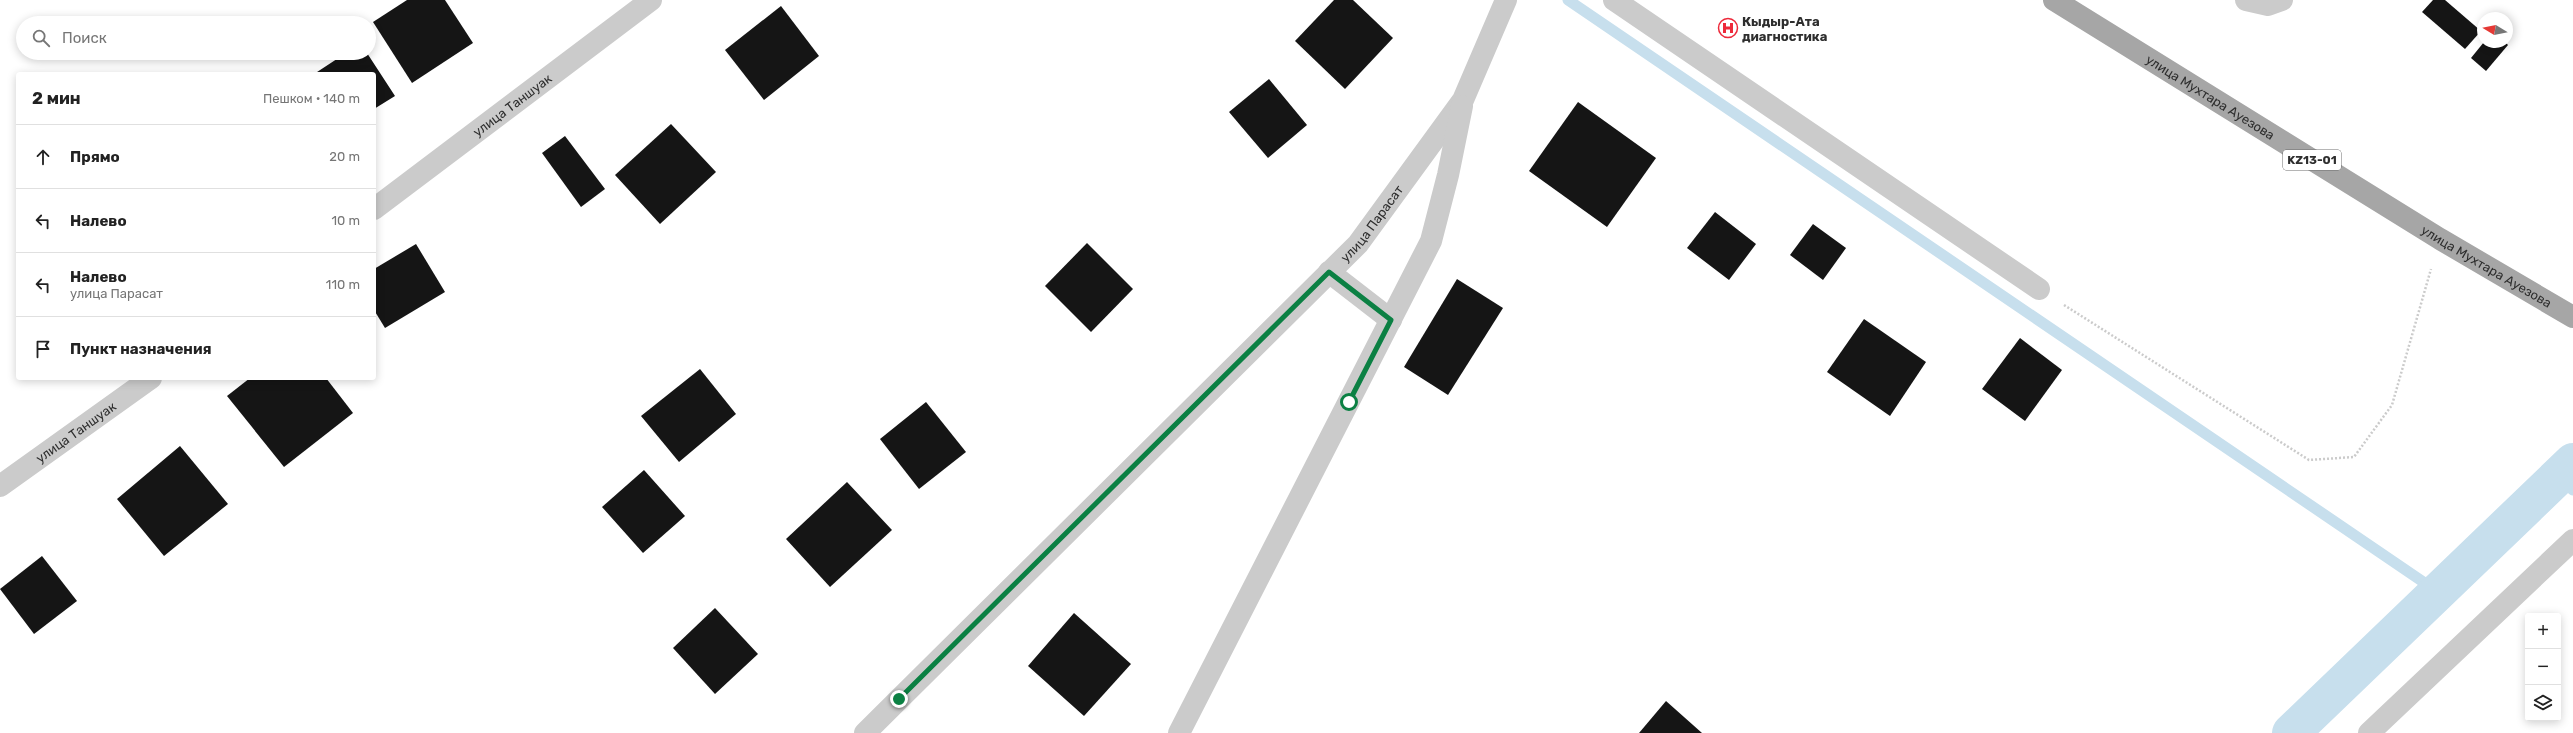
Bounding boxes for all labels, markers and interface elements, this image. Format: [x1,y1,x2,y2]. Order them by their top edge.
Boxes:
north arrow [2477,12,2513,48]
place label: Кыдыр-Ата диагностика [1742,14,1827,44]
search box [16,16,376,60]
hospital icon: Кыдыр-Ата диагностика [1717,17,1739,39]
icon: search [30,27,52,49]
text: Поиск [62,29,107,47]
street label: улица Мухтара Ауезова [2143,52,2277,143]
street label: улица Таншуак [470,71,555,140]
text: 2 мин [32,88,81,108]
text: Пешком · 140 m [263,91,360,106]
icon: ahead [32,146,54,168]
text: Прямо [70,148,120,166]
text: 20 m [329,149,360,164]
road number: KZ13-01 [2283,150,2341,170]
street label: улица Парасат [1338,182,1407,265]
icon: left [32,210,54,232]
text: Налево [70,212,127,230]
text: 10 m [331,213,360,228]
street label: улица Мухтара Ауезова [2419,222,2554,311]
text: Налево [70,268,127,286]
icon: left [32,274,54,296]
text: 110 m [326,277,360,292]
text: улица Парасат [70,286,163,301]
icon: arrive [32,338,54,360]
text: Пункт назначения [70,340,212,358]
route start [1340,393,1358,411]
street label: улица Таншуак [33,399,119,466]
map controls [2525,613,2561,721]
button: + [2525,613,2561,649]
button: − [2525,649,2561,685]
button: layers [2525,685,2561,721]
route end [890,690,908,708]

